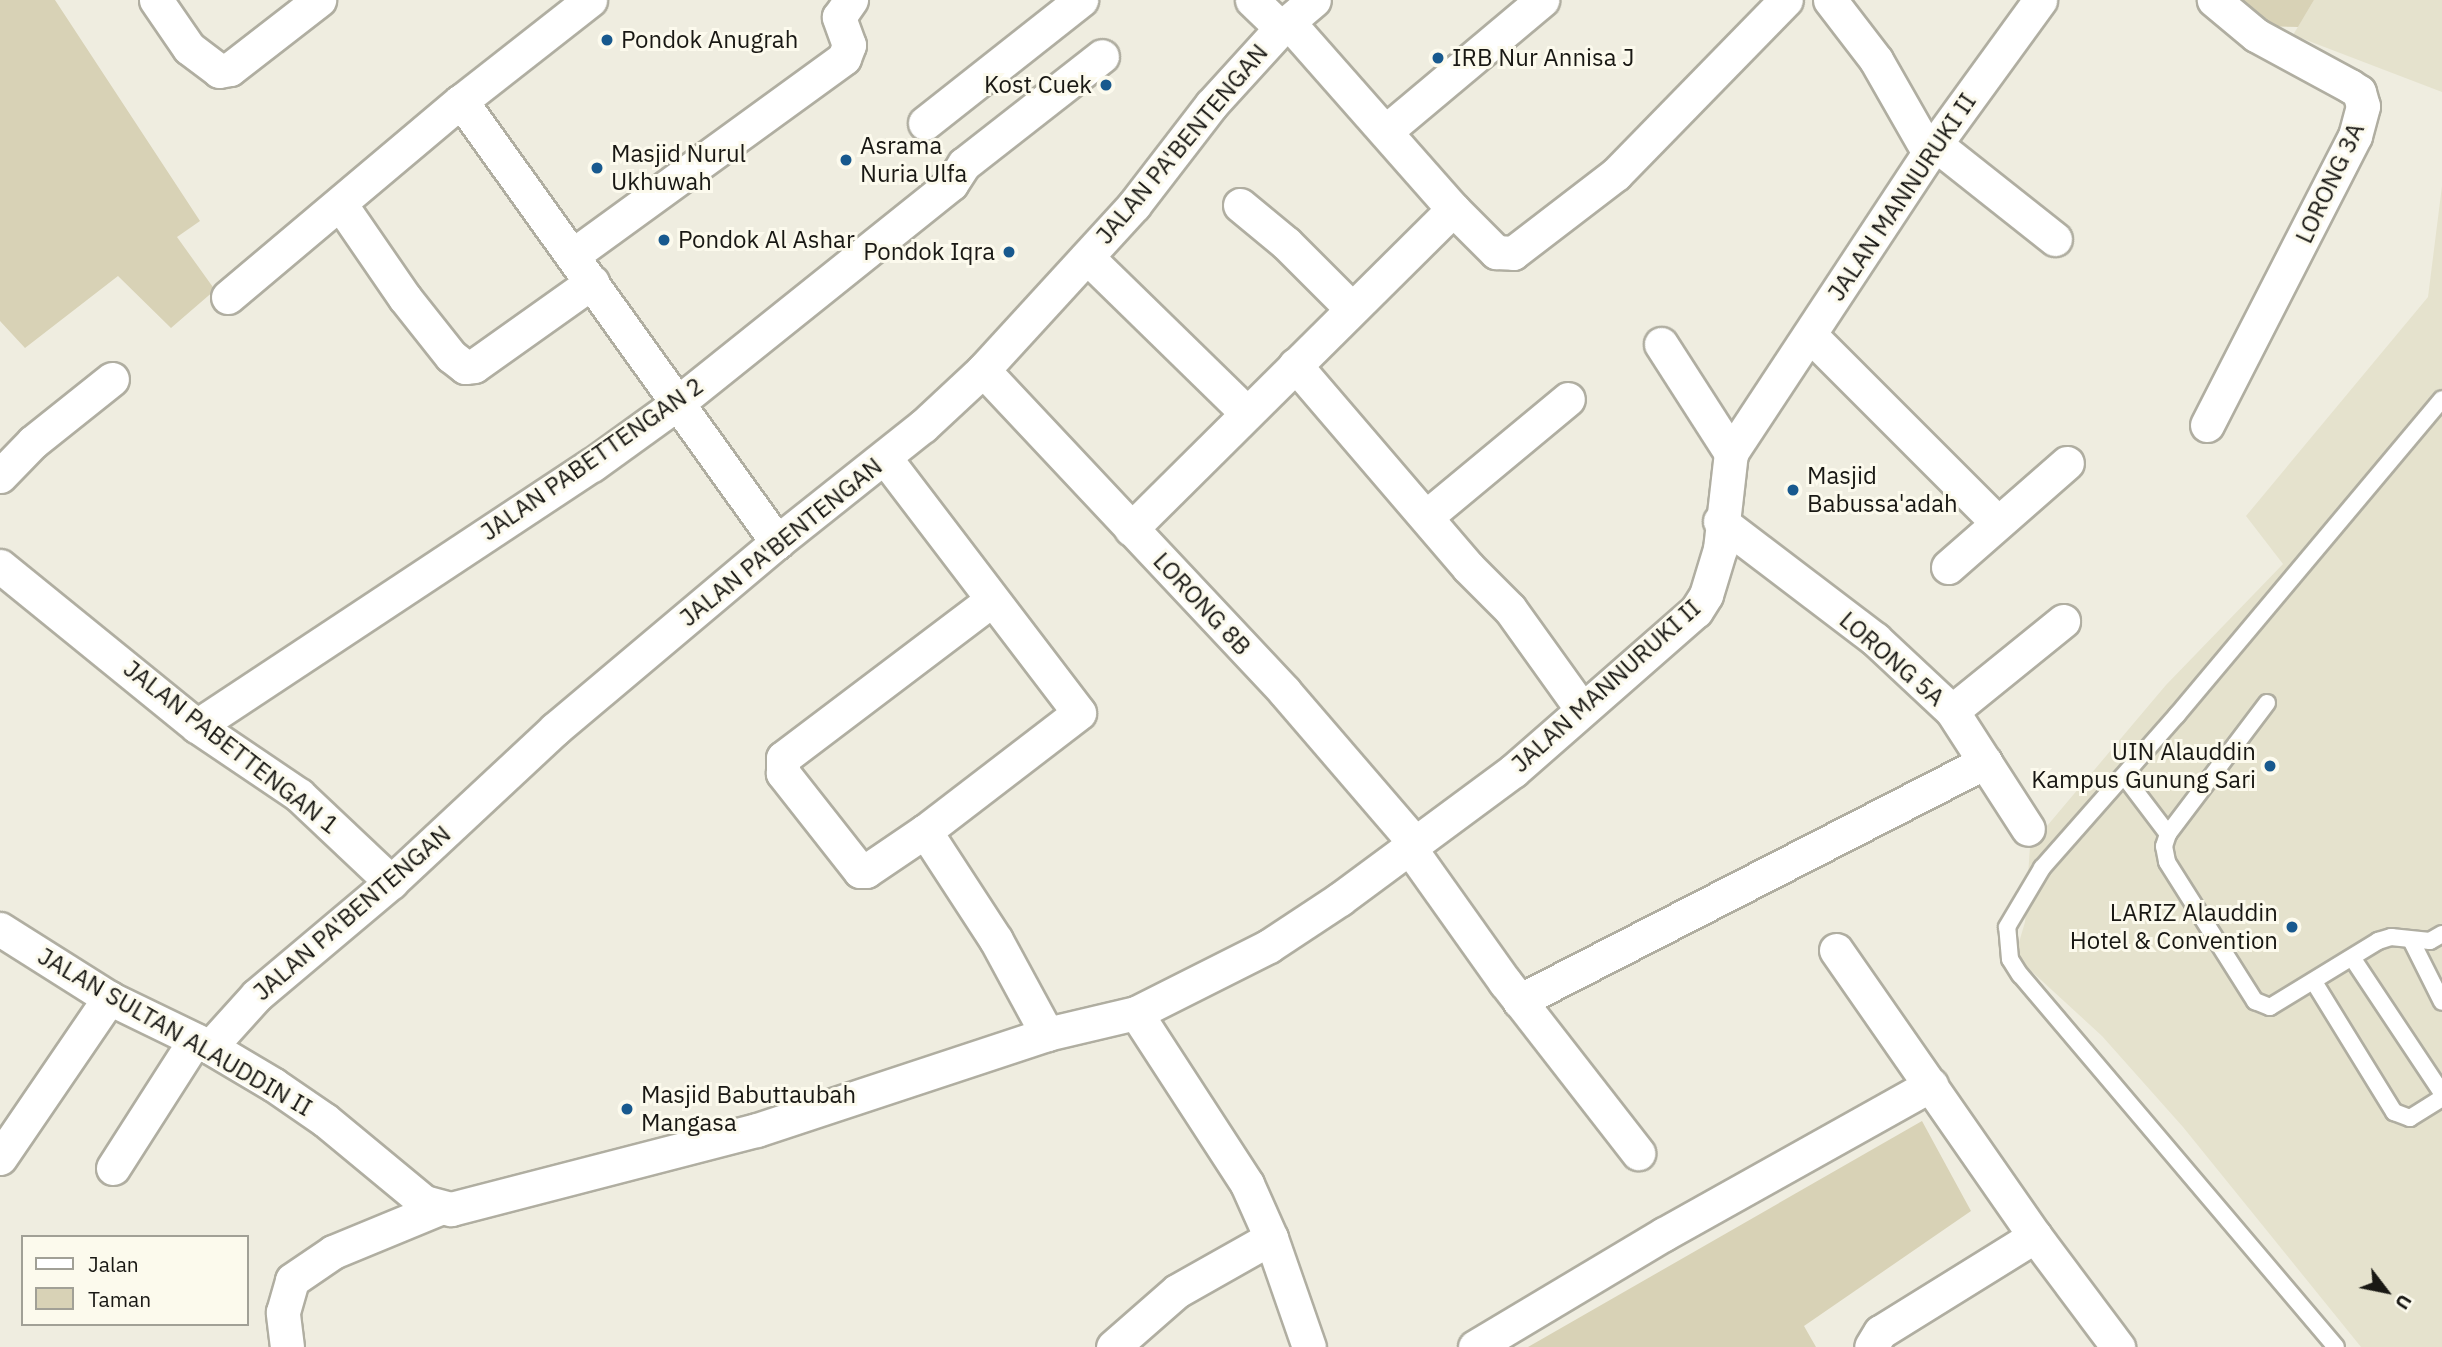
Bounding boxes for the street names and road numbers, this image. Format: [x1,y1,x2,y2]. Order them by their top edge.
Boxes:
street label: JALAN PA'BENTENGAN [1090,38,1274,250]
street label: JALAN MANNURUKI II [1822,88,1982,306]
street label: LORONG 3A [2290,118,2370,248]
street label: JALAN PABETTENGAN 2 [475,371,709,547]
street label: JALAN PA'BENTENGAN [674,452,888,632]
street label: LORONG 8B [1147,547,1257,661]
street label: JALAN MANNURUKI II [1506,594,1706,778]
street label: LORONG 5A [1834,606,1950,712]
street label: JALAN PABETTENGAN 1 [118,654,344,840]
street label: JALAN PA'BENTENGAN [248,820,456,1006]
street label: JALAN SULTAN ALAUDDIN II [33,942,317,1122]

